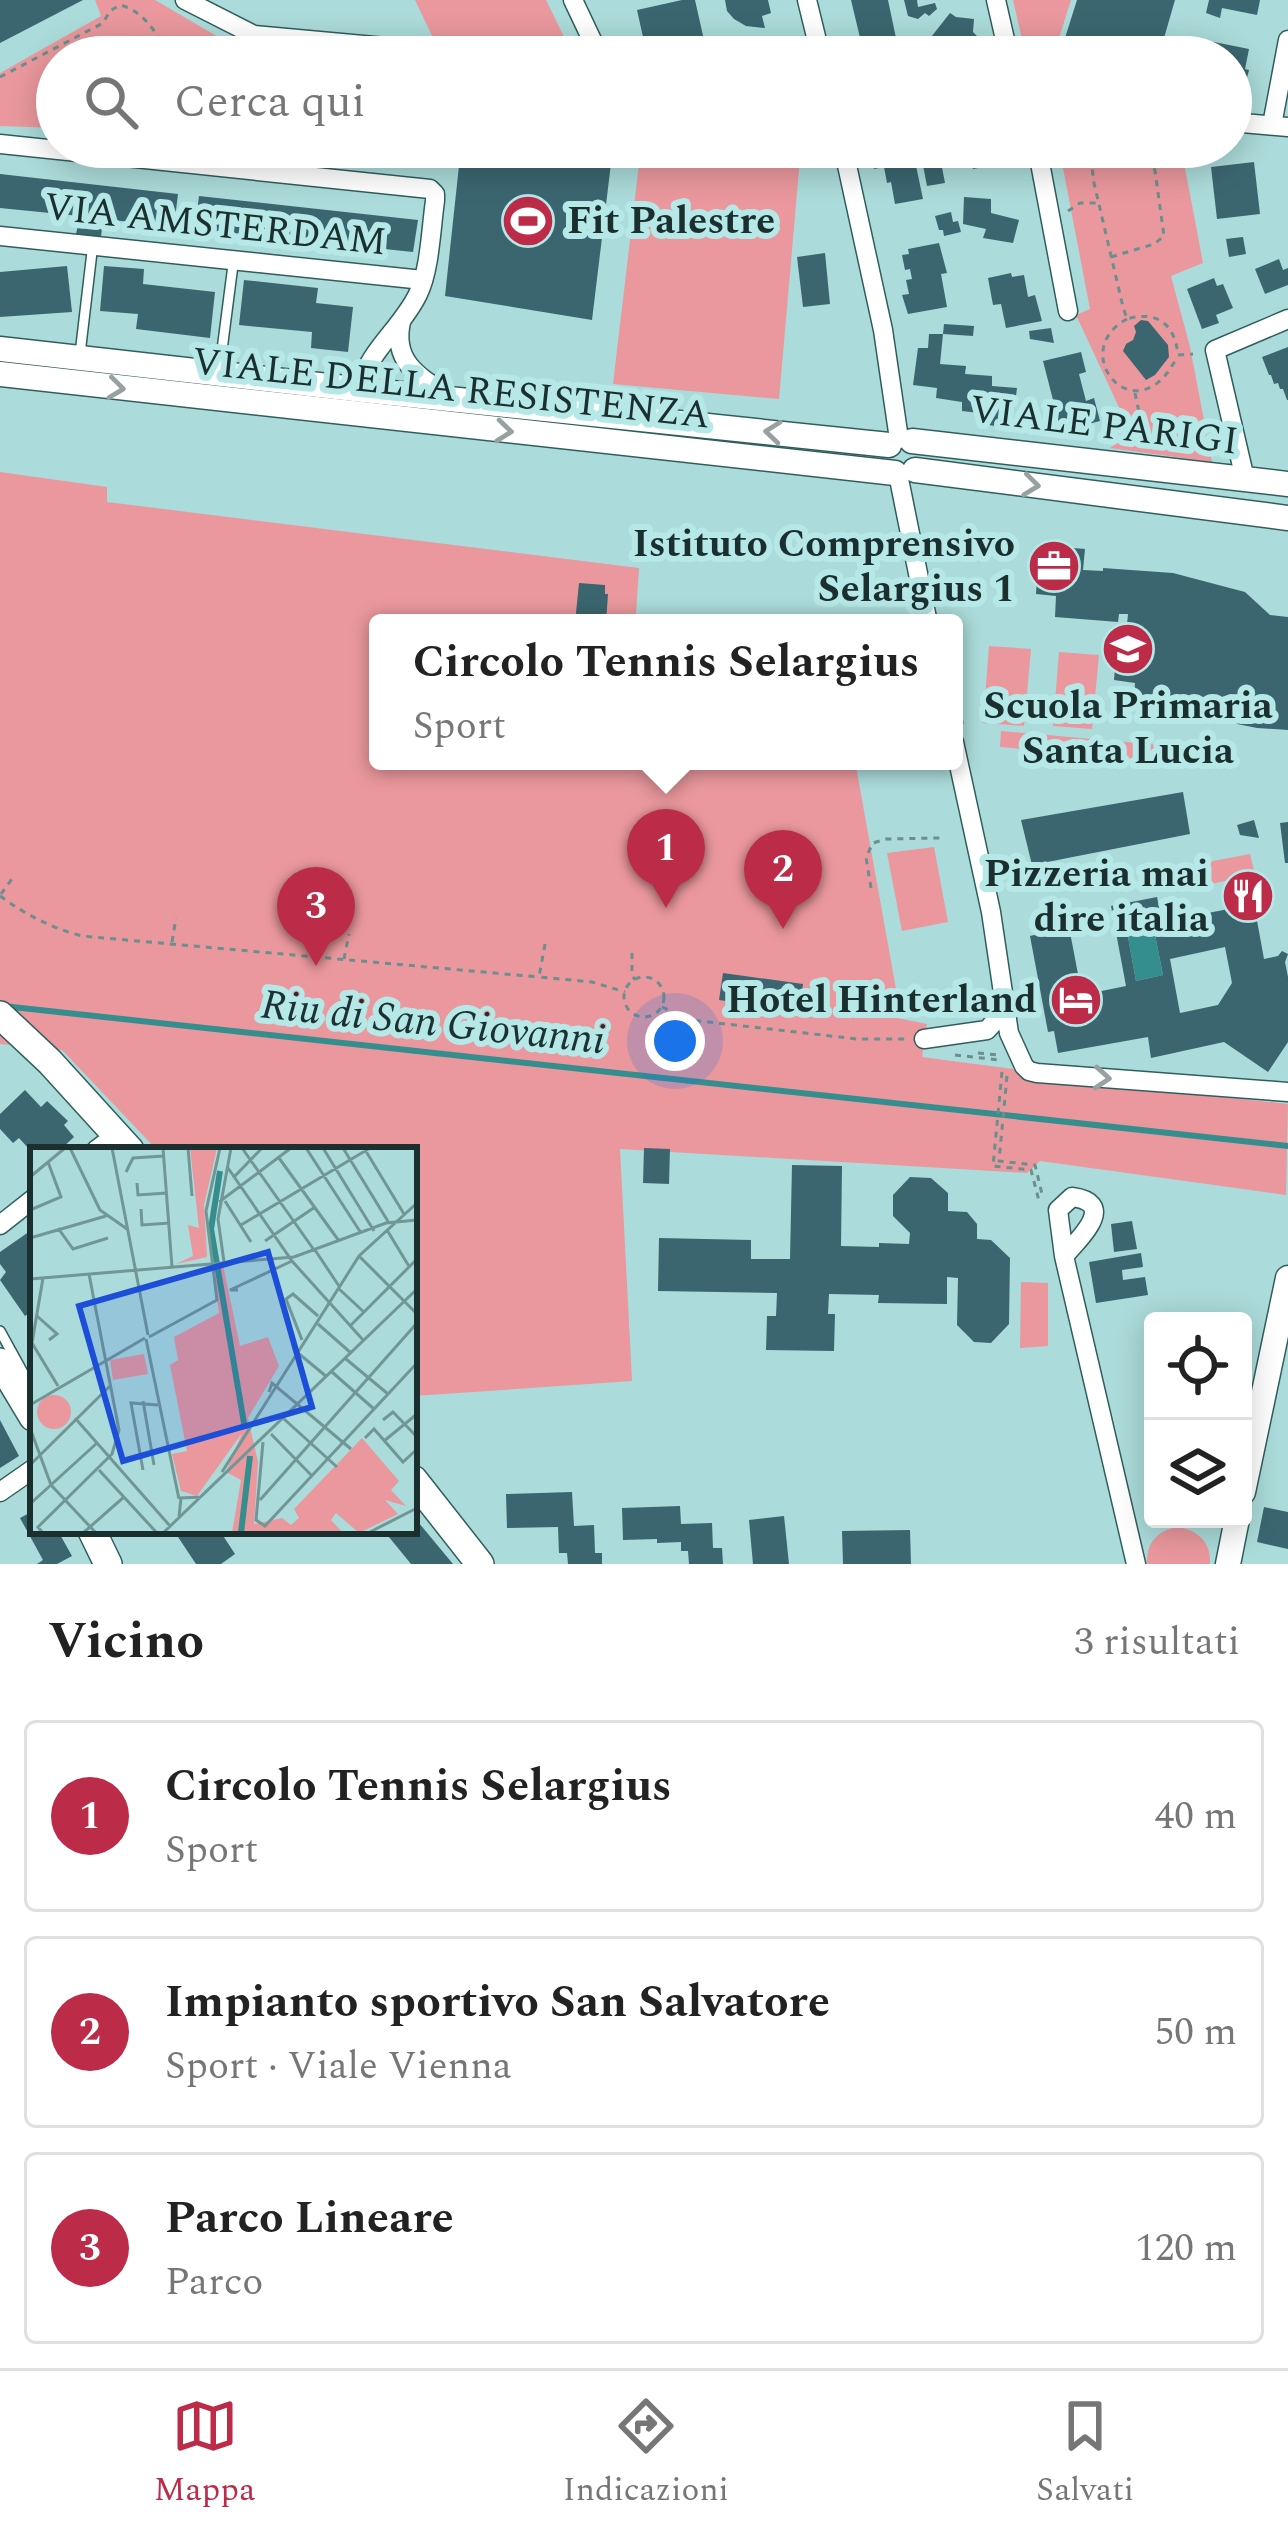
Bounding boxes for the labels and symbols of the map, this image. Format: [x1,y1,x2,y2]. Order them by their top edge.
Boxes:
street label: VIA AMSTERDAM [41,178,389,272]
place label: Fit Palestre [567,192,775,251]
sports icon: Fit Palestre [500,193,556,249]
street label: VIALE DELLA RESISTENZA [189,332,713,446]
one-way arrow [106,374,126,400]
street label: VIALE PARIGI [966,380,1242,472]
one-way arrow [495,418,514,443]
one-way arrow [763,419,783,445]
one-way arrow [1021,471,1041,497]
place label: Istituto Comprensivo Selargius 1 [633,515,1015,619]
office icon: Istituto Comprensivo Selargius 1 [1026,538,1082,594]
school or university icon: Scuola Primaria Santa Lucia [1100,621,1156,677]
place label: Scuola Primaria Santa Lucia [983,677,1273,781]
pin: 1 [627,809,705,908]
pin: 2 [744,830,822,929]
place label: Pizzeria mai dire italia [984,845,1209,949]
pin: 3 [277,867,355,966]
restaurant icon: Pizzeria mai dire italia [1220,868,1276,924]
place label: Hotel Hinterland [726,971,1037,1030]
hotel icon: Hotel Hinterland [1048,972,1104,1028]
water label: Riu di San Giovanni [258,974,608,1072]
your location [645,1011,705,1071]
one-way arrow [1093,1064,1112,1090]
inset map [30,1147,417,1534]

